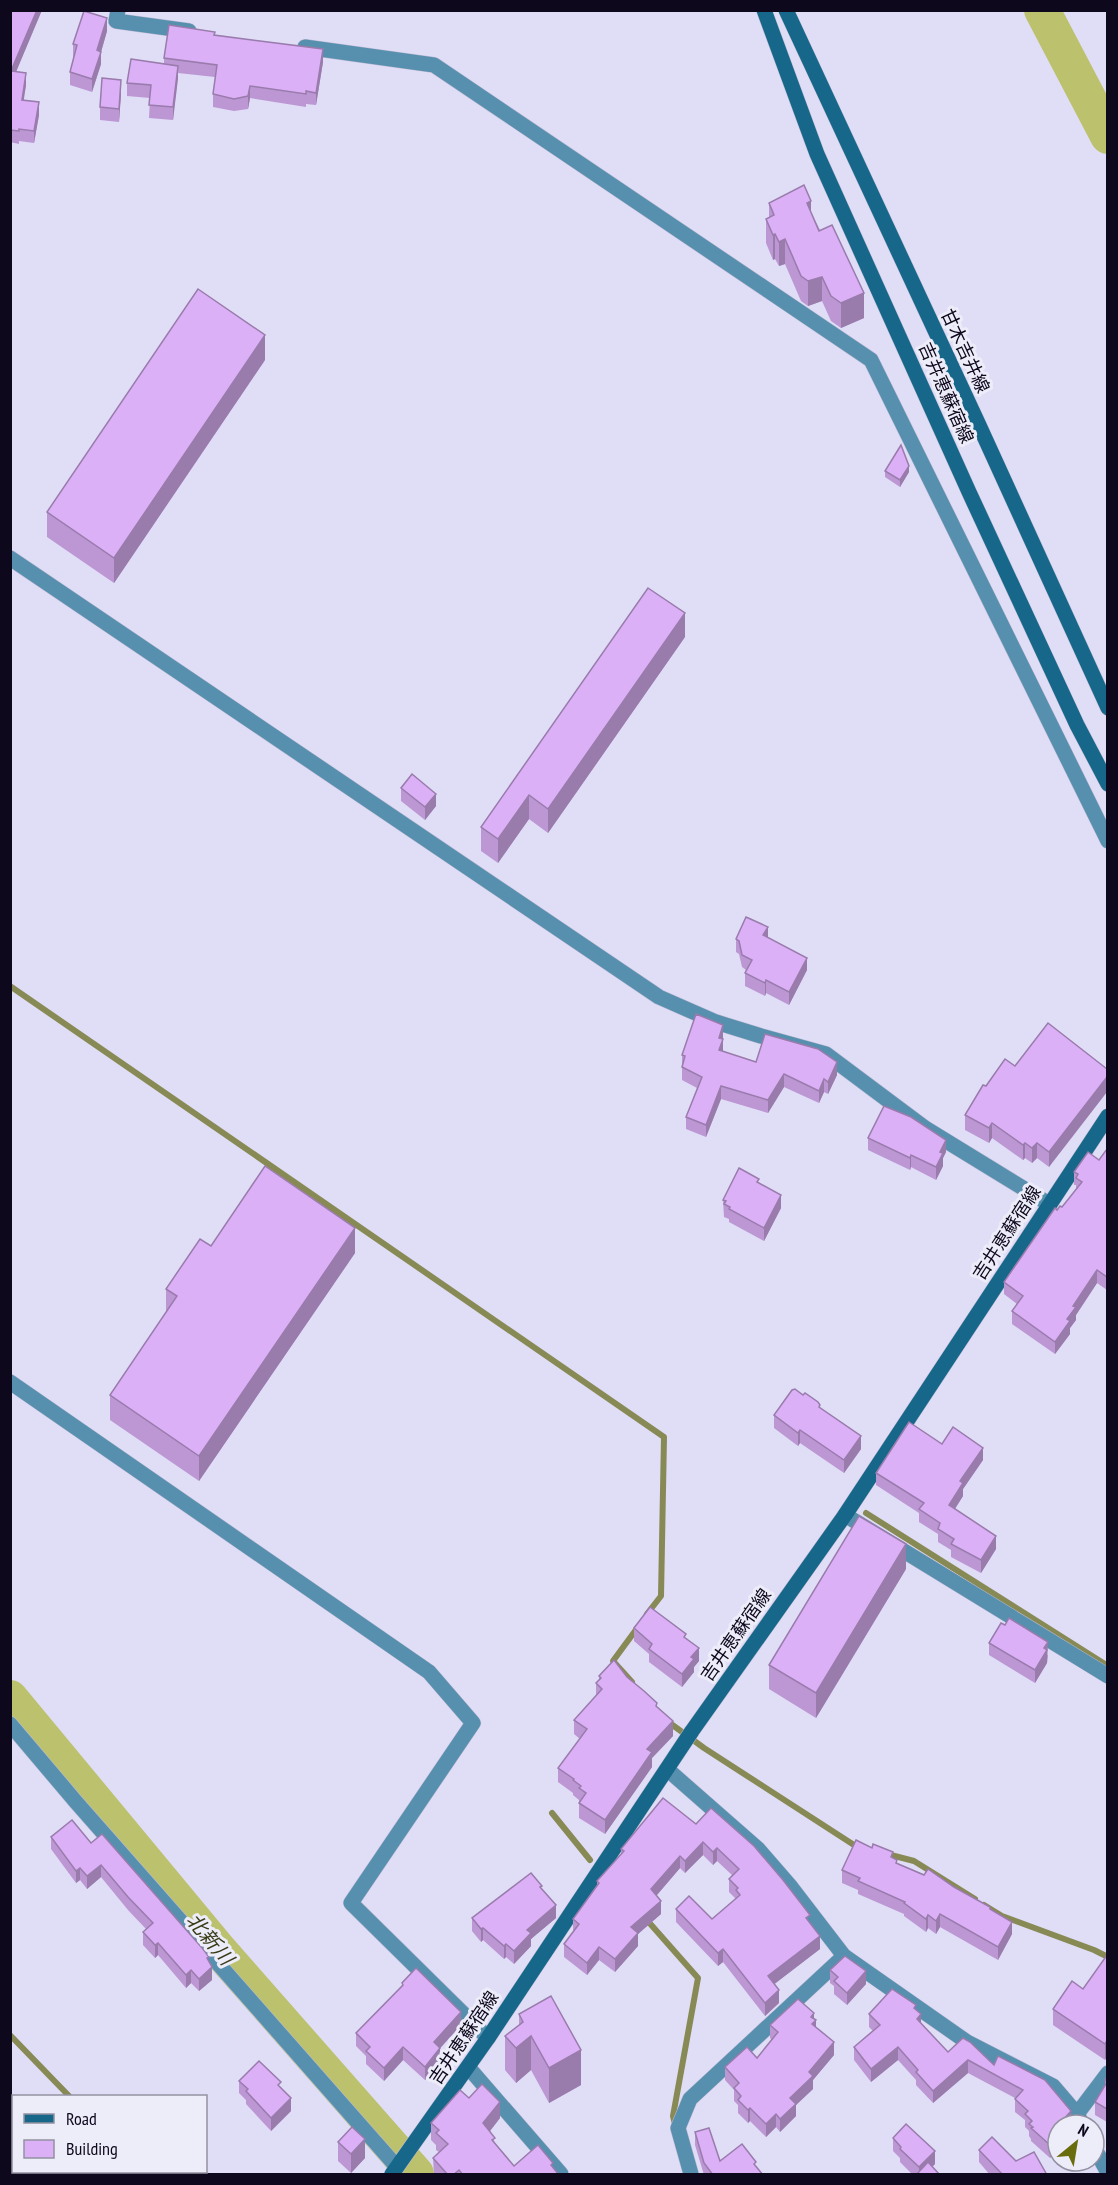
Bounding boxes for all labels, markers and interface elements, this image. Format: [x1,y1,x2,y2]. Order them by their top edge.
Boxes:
street label: 甘木吉井線 [936,305,995,396]
street label: 吉井恵蘇宿線 [914,339,979,447]
street label: 吉井恵蘇宿線 [968,1181,1046,1284]
street label: 吉井恵蘇宿線 [695,1584,776,1686]
water label: 北新川 [181,1908,241,1972]
street label: 吉井恵蘇宿線 [424,1987,503,2089]
legend [12,2095,207,2173]
text: Road [66,2107,97,2130]
north arrow [1046,2113,1106,2173]
text: N [1075,2119,1092,2141]
text: Building [66,2137,118,2160]

